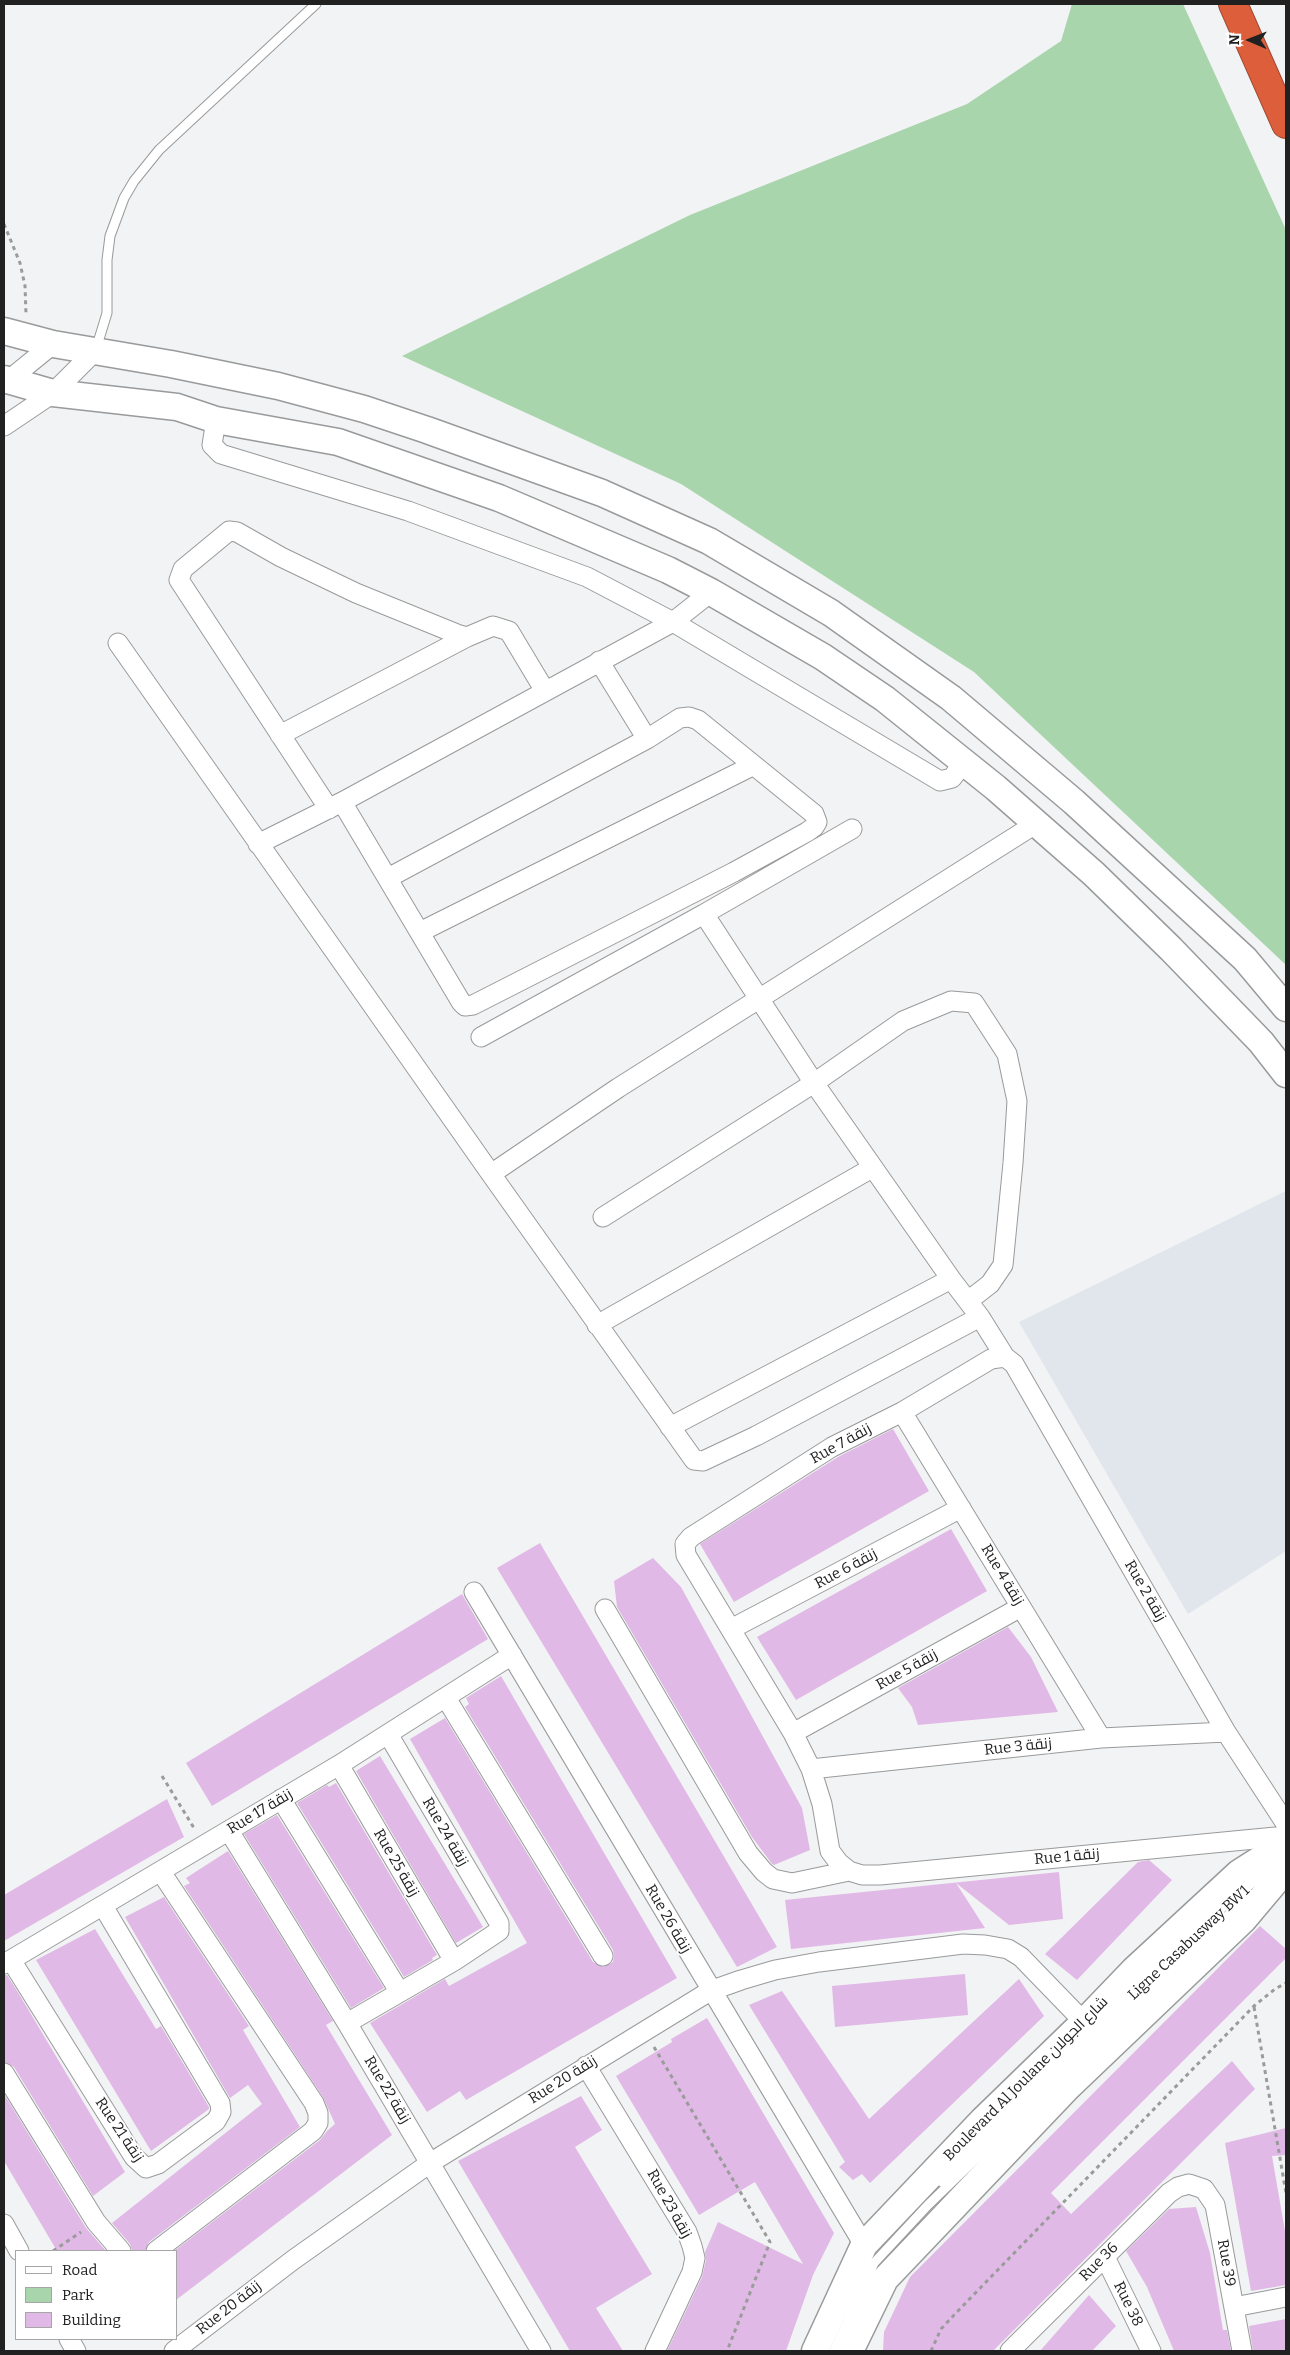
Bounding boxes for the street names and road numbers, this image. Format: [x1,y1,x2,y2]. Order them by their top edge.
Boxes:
street label: Rue 7 زنقة [807,1420,875,1468]
street label: Rue 4 زنقة [977,1541,1027,1609]
street label: Rue 6 زنقة [812,1545,880,1593]
street label: Rue 2 زنقة [1120,1557,1170,1625]
street label: Rue 5 زنقة [873,1646,941,1694]
street label: Rue 3 زنقة [983,1735,1053,1759]
street label: Rue 17 زنقة [224,1786,296,1838]
street label: Rue 24 زنقة [418,1794,472,1870]
street label: Rue 25 زنقة [369,1826,423,1900]
street label: Rue 1 زنقة [1034,1845,1100,1869]
street label: Rue 26 زنقة [641,1881,695,1957]
street label: Ligne Casabusway BW1 [1124,1882,1254,2004]
street label: Boulevard Al Joulane شارع الجولان [940,1993,1112,2165]
street label: Rue 20 زنقة [526,2052,600,2108]
street label: Rue 22 زنقة [360,2053,414,2127]
street label: Rue 21 زنقة [91,2094,147,2166]
street label: Rue 23 زنقة [643,2166,695,2242]
street label: Rue 39 [1213,2238,1239,2288]
street label: Rue 36 [1076,2239,1122,2285]
street label: Rue 20 زنقة [193,2277,265,2339]
street label: Rue 38 [1109,2279,1147,2329]

